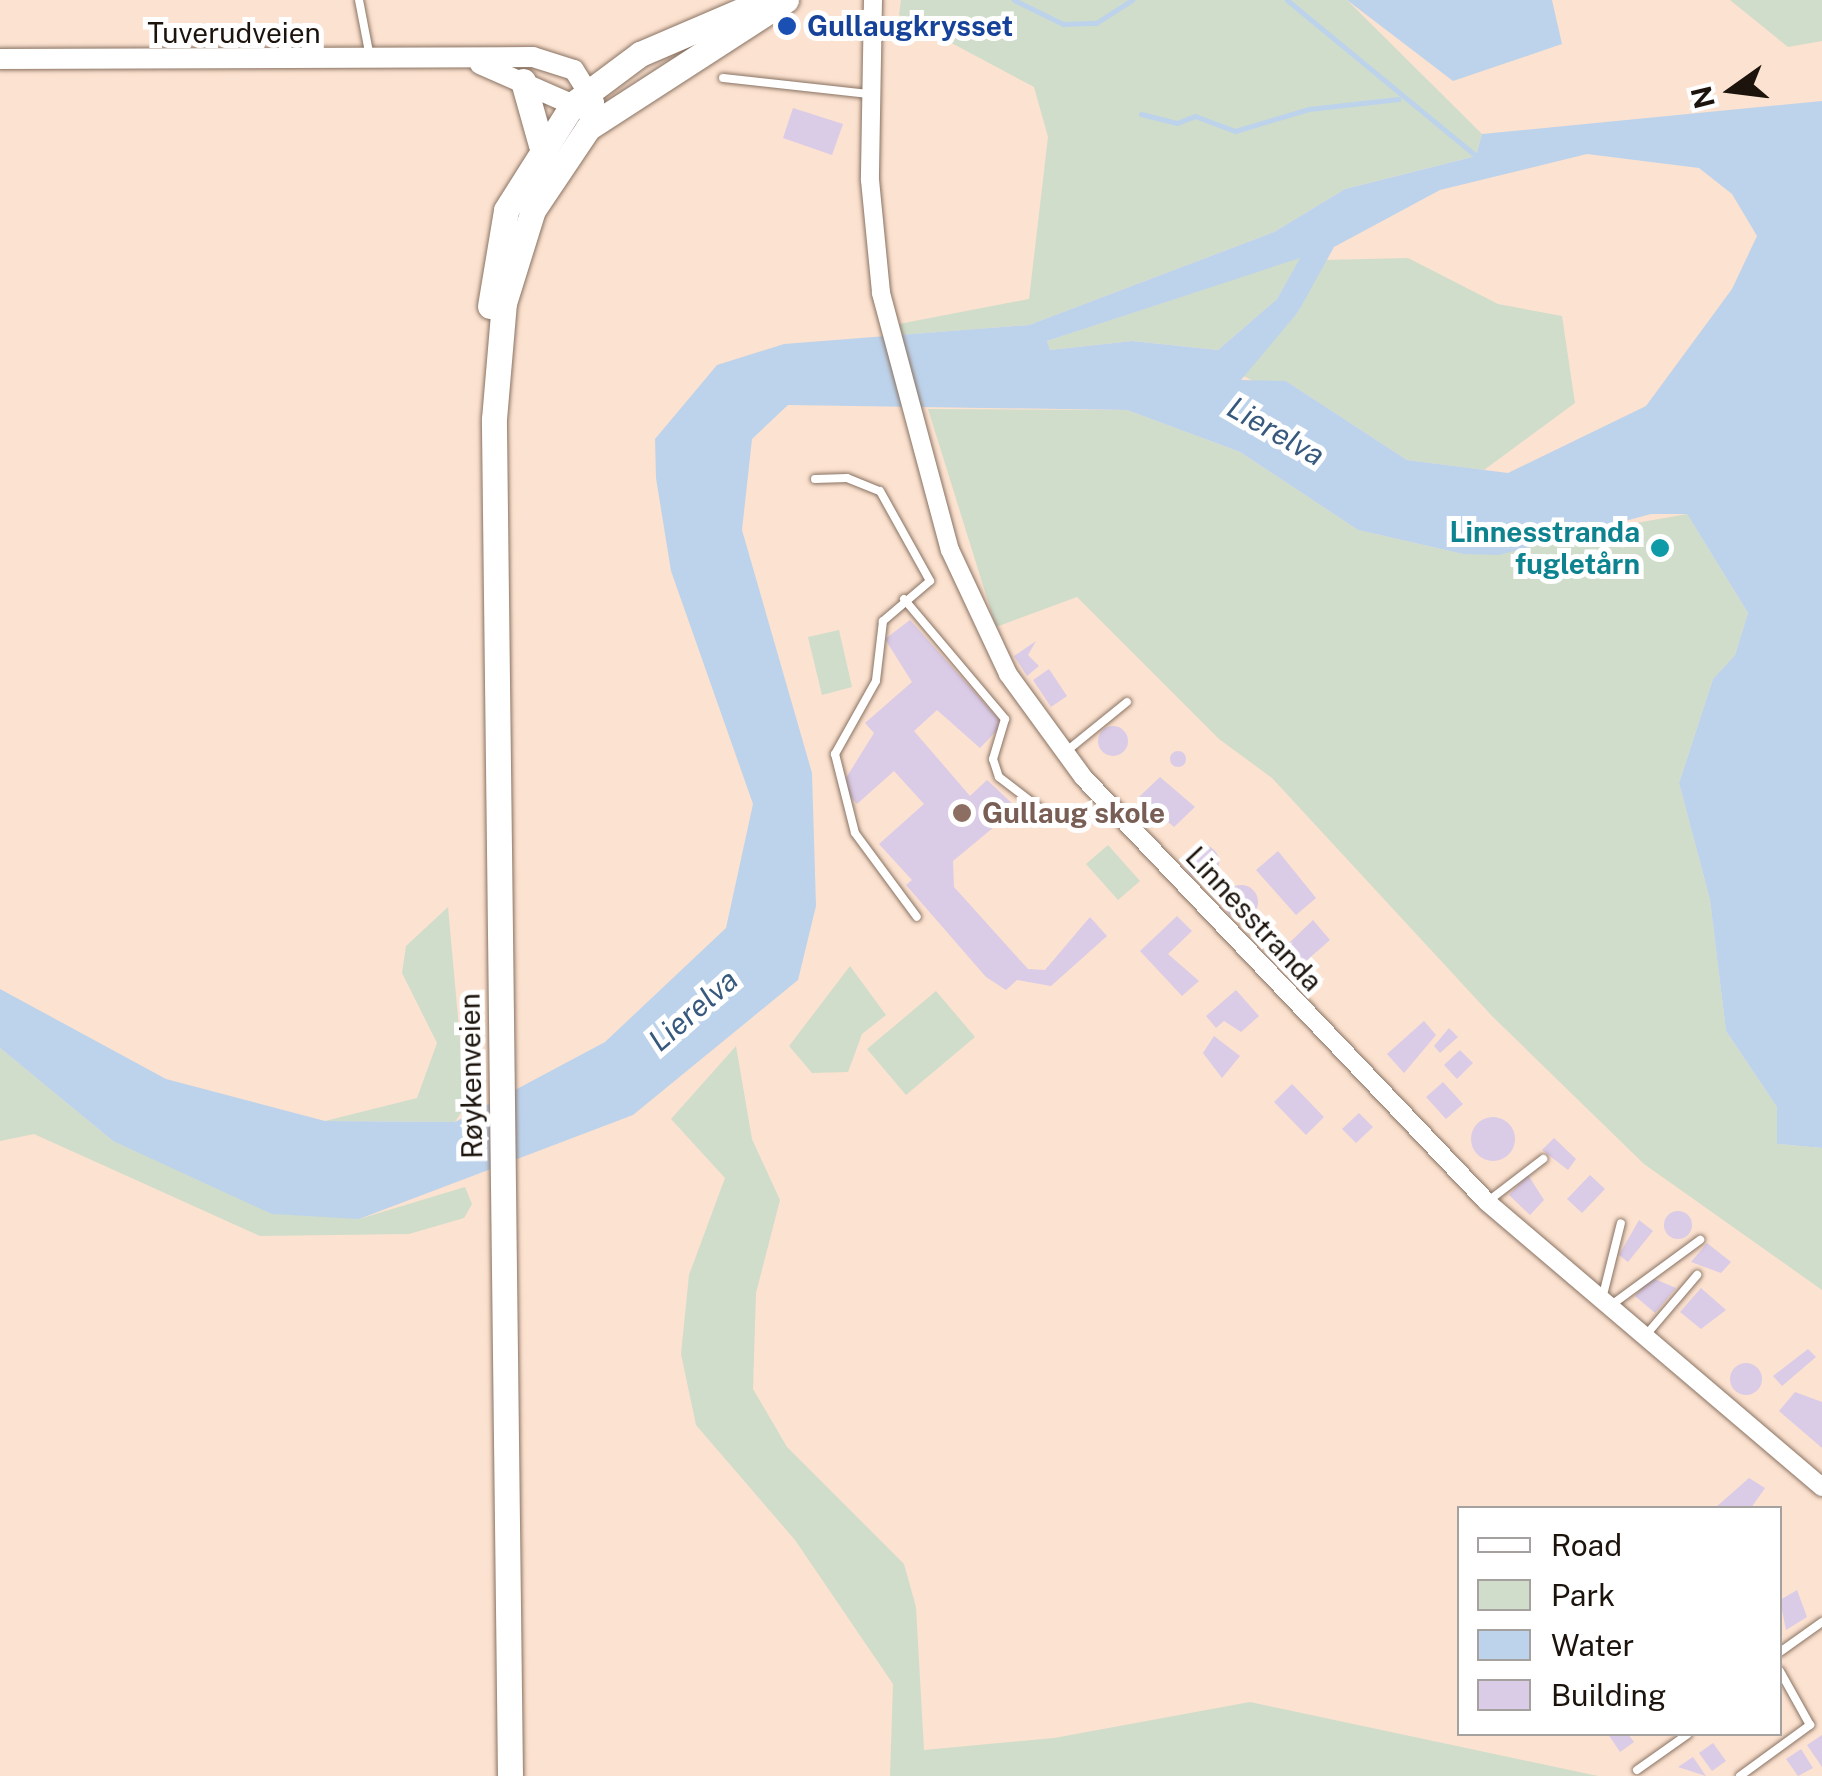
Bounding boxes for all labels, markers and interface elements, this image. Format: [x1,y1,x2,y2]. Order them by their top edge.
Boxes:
place label: Gullaugkrysset [807,9,1013,43]
marker: Gullaugkrysset [776,15,798,37]
street label: Tuverudveien [147,16,321,50]
north arrow [1682,40,1782,140]
text: N [1684,83,1721,112]
water label: Lierelva [1221,389,1331,473]
place label: Linnesstranda fugletårn [1449,515,1640,581]
marker: Linnesstranda fugletårn [1649,537,1671,559]
place label: Gullaug skole [982,796,1165,830]
marker: Gullaug skole [951,802,973,824]
street label: Linnesstranda [1179,840,1329,998]
water label: Lierelva [641,962,745,1058]
street label: Røykenveien [453,993,489,1159]
legend [1457,1506,1782,1736]
text: Road [1551,1527,1622,1563]
text: Park [1551,1577,1615,1613]
text: Water [1551,1627,1634,1663]
text: Building [1551,1677,1666,1713]

